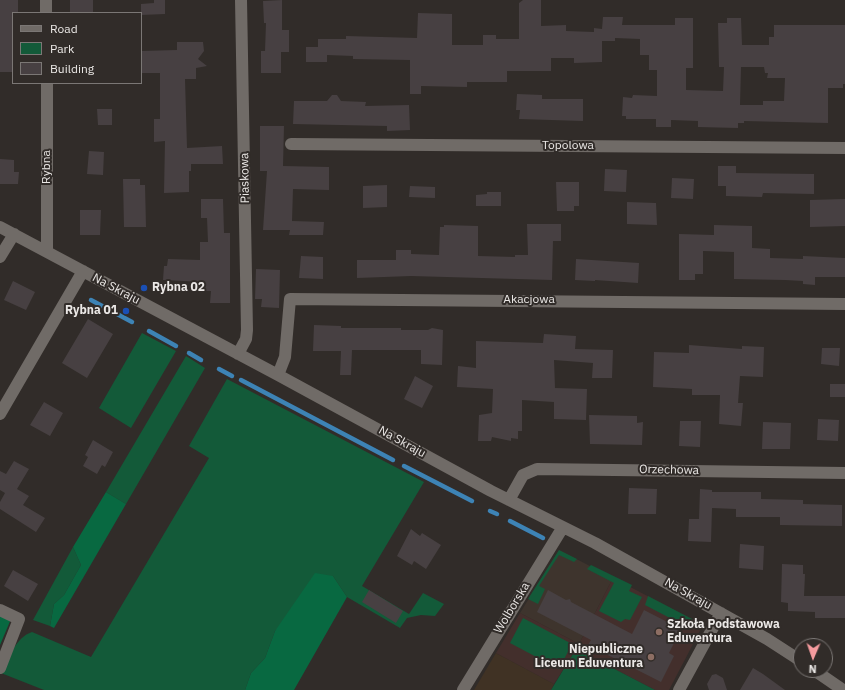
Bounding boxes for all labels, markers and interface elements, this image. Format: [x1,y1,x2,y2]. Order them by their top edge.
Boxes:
legend [12,12,142,84]
text: Road [50,21,78,36]
text: Park [50,41,74,56]
text: Building [50,61,94,76]
street label: Topolowa [542,139,594,153]
street label: Rybna [40,150,54,184]
street label: Piaskowa [237,152,253,204]
street label: Na Skraju [90,271,142,307]
place label: Rybna 02 [152,281,205,295]
marker: Rybna 02 [139,283,149,293]
street label: Akacjowa [503,293,555,307]
place label: Rybna 01 [65,304,118,318]
marker: Rybna 01 [121,306,131,316]
street label: Na Skraju [376,423,428,461]
street label: Orzechowa [639,462,699,478]
street label: Na Skraju [662,575,714,613]
street label: Wolborska [491,580,533,636]
place label: Szkoła Podstawowa Eduventura [667,618,780,646]
marker: Szkoła Podstawowa Eduventura [654,627,664,637]
north arrow [793,638,833,678]
place label: Niepubliczne Liceum Eduventura [534,643,643,671]
marker: Niepubliczne Liceum Eduventura [646,652,656,662]
text: N [808,662,817,676]

